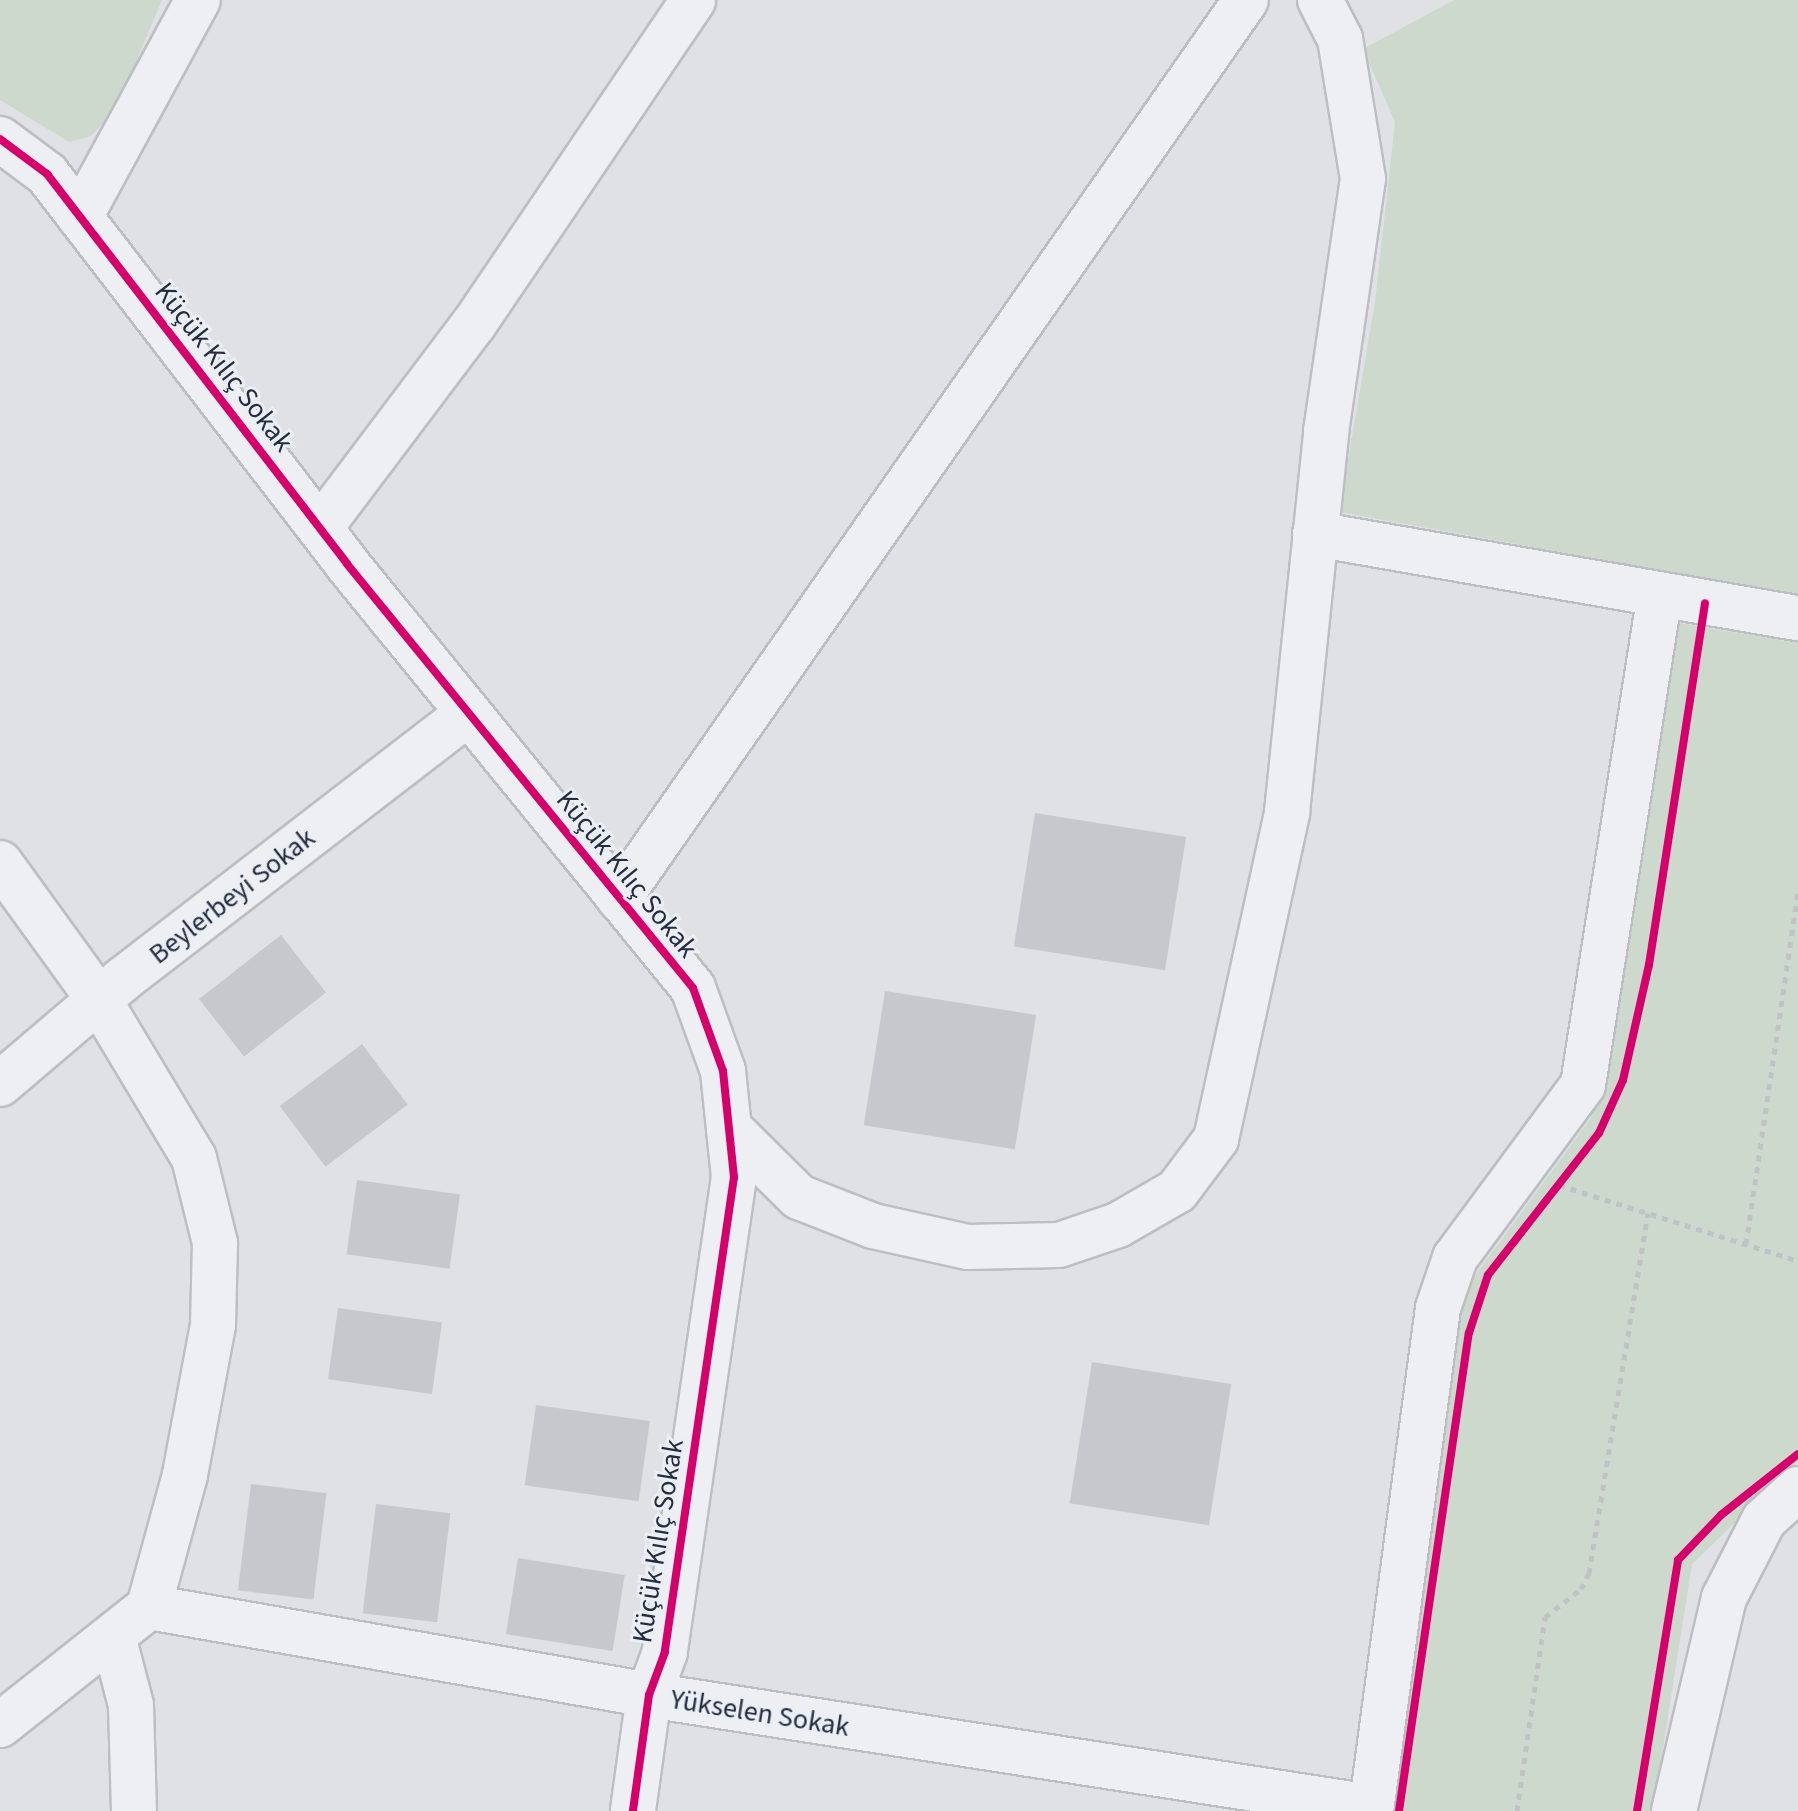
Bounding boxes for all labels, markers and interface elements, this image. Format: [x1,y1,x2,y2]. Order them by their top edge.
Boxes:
street label: Küçük Kılıç Sokak [147,276,301,458]
street label: Küçük Kılıç Sokak [549,783,705,965]
street label: Beylerbeyi Sokak [142,821,322,971]
street label: Küçük Kılıç Sokak [625,1437,691,1645]
street label: Yükselen Sokak [668,1682,852,1744]

